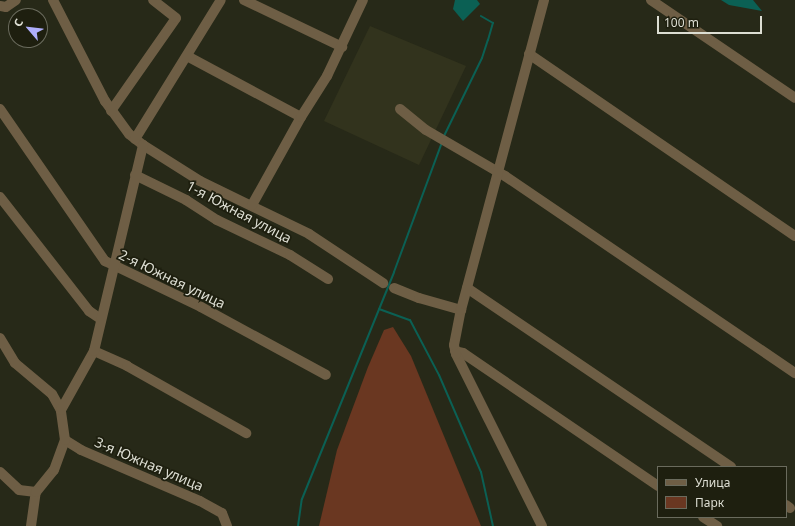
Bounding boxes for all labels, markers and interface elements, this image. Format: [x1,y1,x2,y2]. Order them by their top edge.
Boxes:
north arrow [8,8,48,48]
scale bar [659,8,764,34]
text: 100 m [664,14,699,31]
text: С [10,16,26,29]
street label: 1-я Южная улица [184,177,294,247]
street label: 2-я Южная улица [116,246,228,312]
street label: 3-я Южная улица [92,434,206,494]
legend [657,466,787,518]
text: Улица [695,474,730,491]
text: Парк [695,494,724,511]

